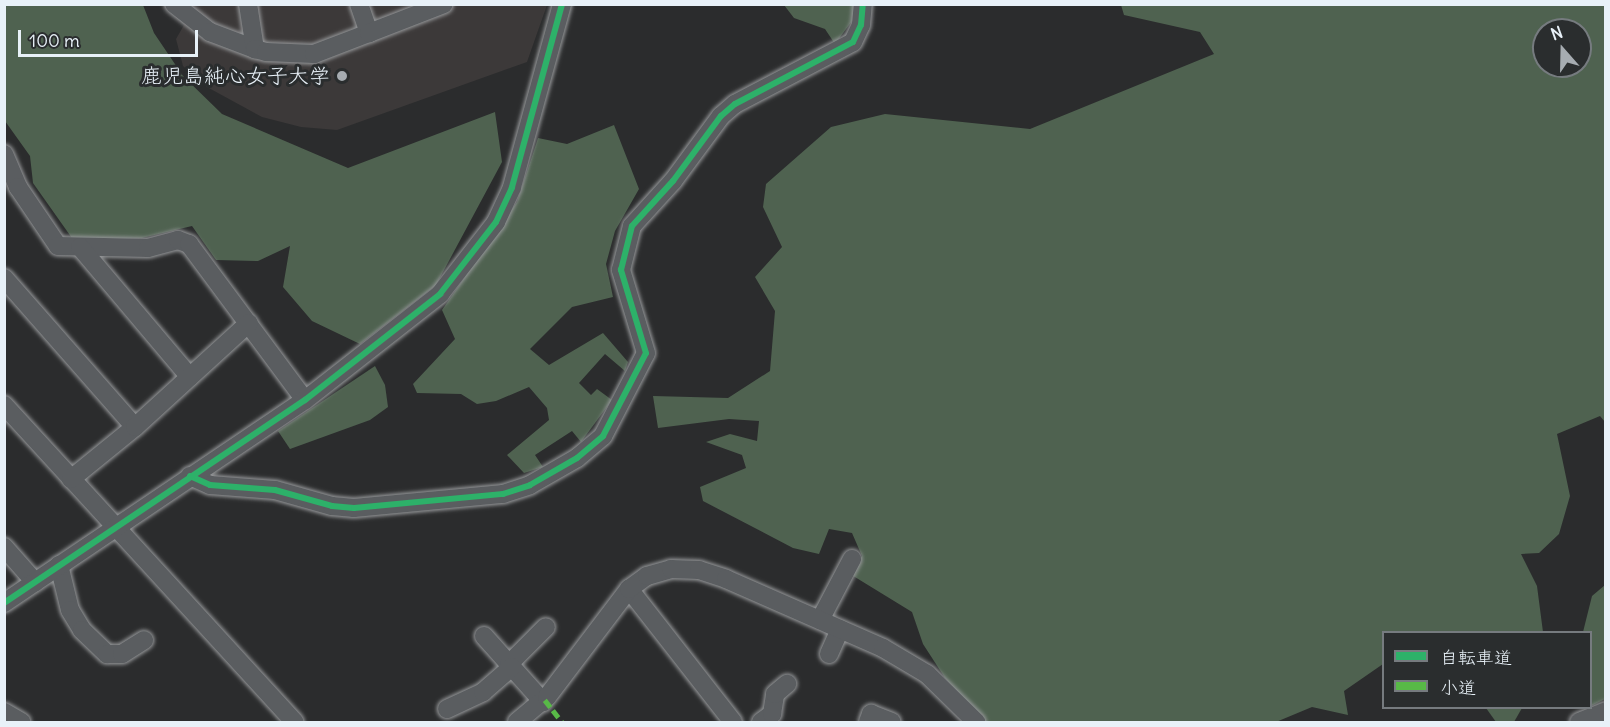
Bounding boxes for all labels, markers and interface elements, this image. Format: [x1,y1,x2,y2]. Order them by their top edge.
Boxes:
scale bar [21,18,201,56]
north arrow [1532,18,1592,78]
text: N [1548,22,1565,44]
text: 100 m [29,29,80,52]
place label: 鹿児島純心女子大学 [141,63,330,89]
marker: 鹿児島純心女子大学 [335,69,349,83]
legend [1382,631,1592,709]
text: 自転車道 [1440,646,1512,669]
text: 小道 [1440,676,1476,699]

